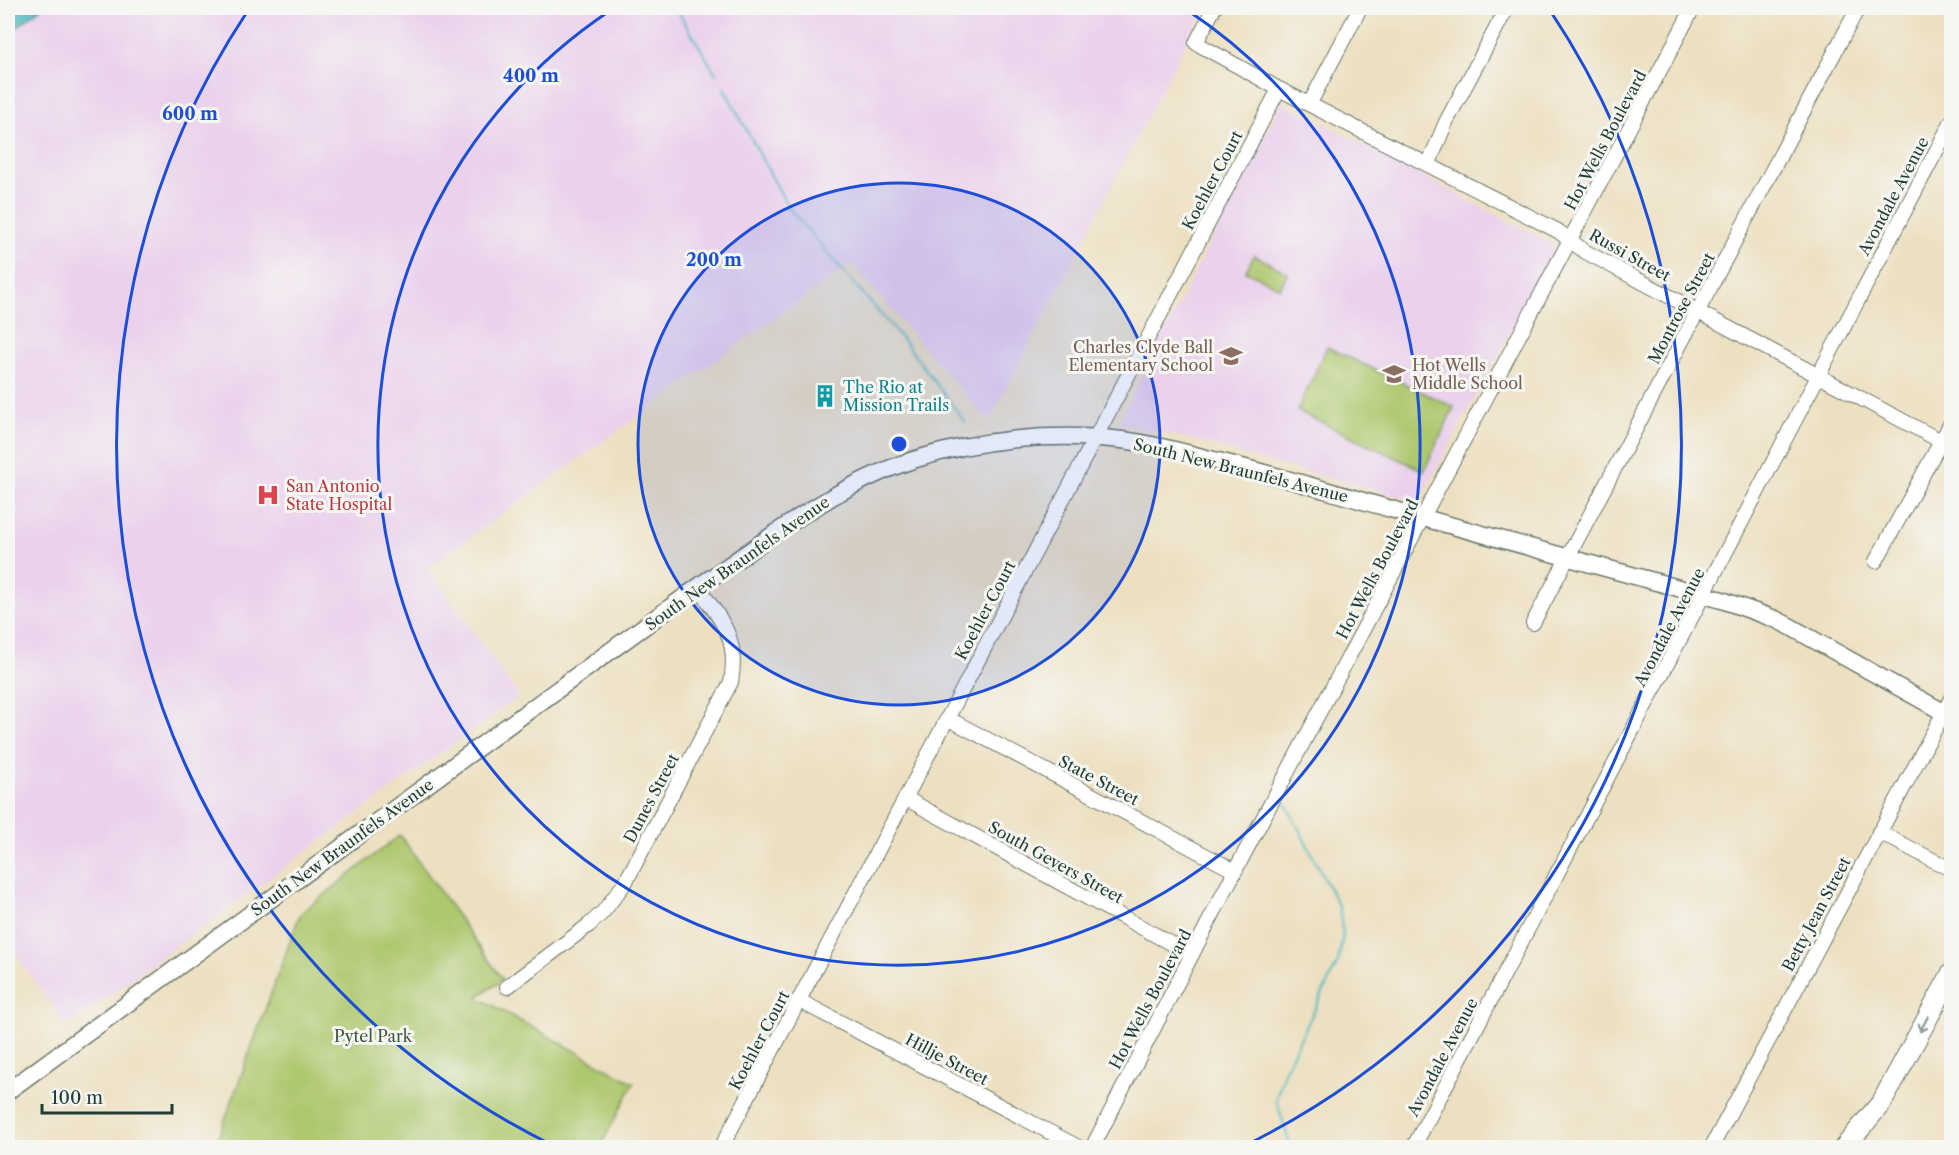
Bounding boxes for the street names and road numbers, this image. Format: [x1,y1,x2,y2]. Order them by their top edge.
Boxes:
street label: Hot Wells Boulevard [1560,66,1650,213]
street label: Koehler Court [1177,127,1247,233]
street label: Avondale Avenue [1853,133,1933,260]
street label: Russi Street [1586,224,1674,286]
street label: Montrose Street [1643,249,1719,367]
street label: South New Braunfels Avenue [1132,434,1350,506]
street label: South New Braunfels Avenue [641,492,833,634]
street label: Hot Wells Boulevard [1332,495,1422,642]
street label: Koehler Court [950,557,1020,663]
street label: Avondale Avenue [1629,564,1709,691]
street label: Dunes Street [619,750,683,846]
street label: State Street [1055,751,1143,810]
street label: South New Braunfels Avenue [247,774,437,920]
street label: South Gevers Street [985,817,1127,908]
street label: Betty Jean Street [1777,853,1855,975]
street label: Hot Wells Boulevard [1105,925,1195,1072]
street label: Koehler Court [724,987,794,1093]
street label: Avondale Avenue [1402,994,1482,1121]
street label: Hillje Street [902,1029,992,1089]

